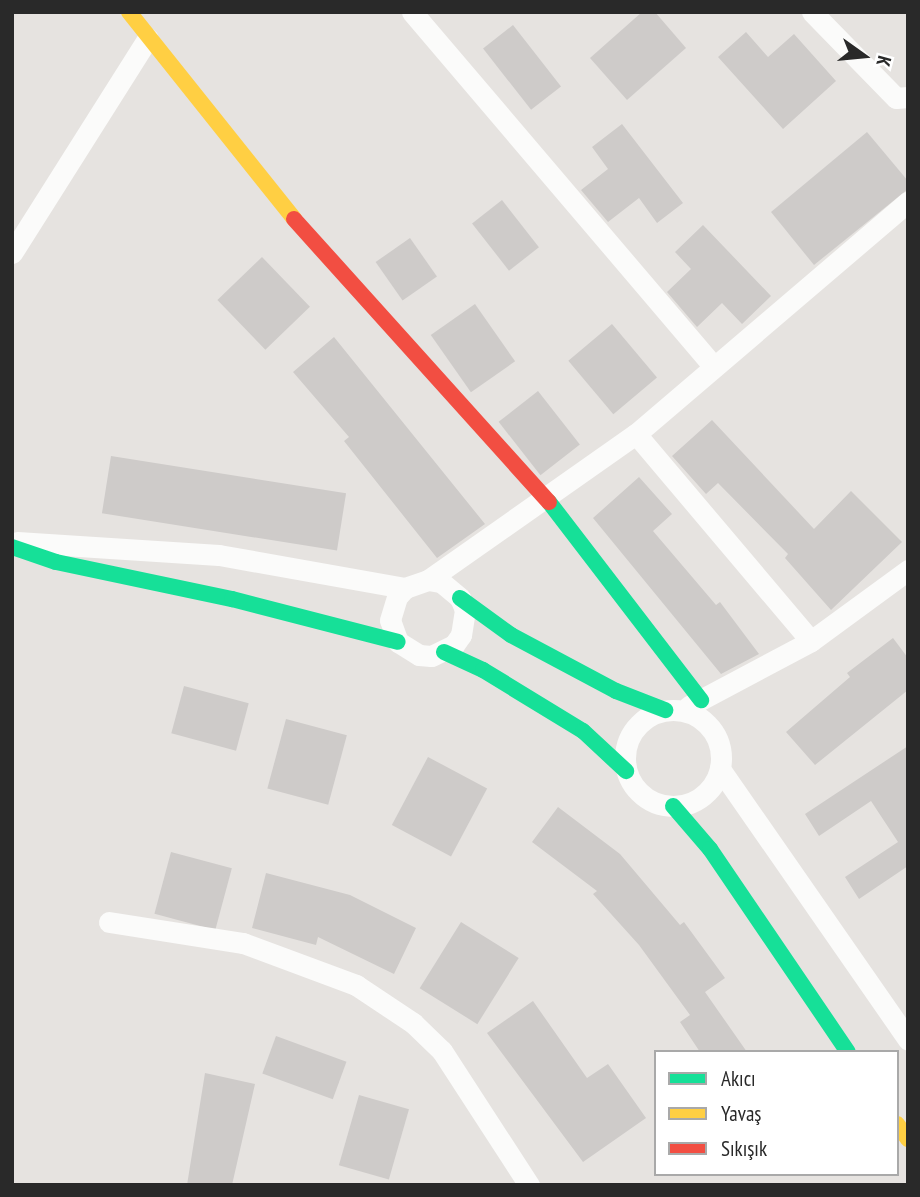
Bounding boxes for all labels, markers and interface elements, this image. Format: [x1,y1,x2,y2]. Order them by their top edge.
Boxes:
north arrow [829,21,899,91]
text: K [871,54,897,69]
legend [654,1050,899,1176]
text: Akıcı [721,1065,756,1092]
text: Yavaş [721,1100,761,1127]
text: Sıkışık [721,1135,767,1162]

